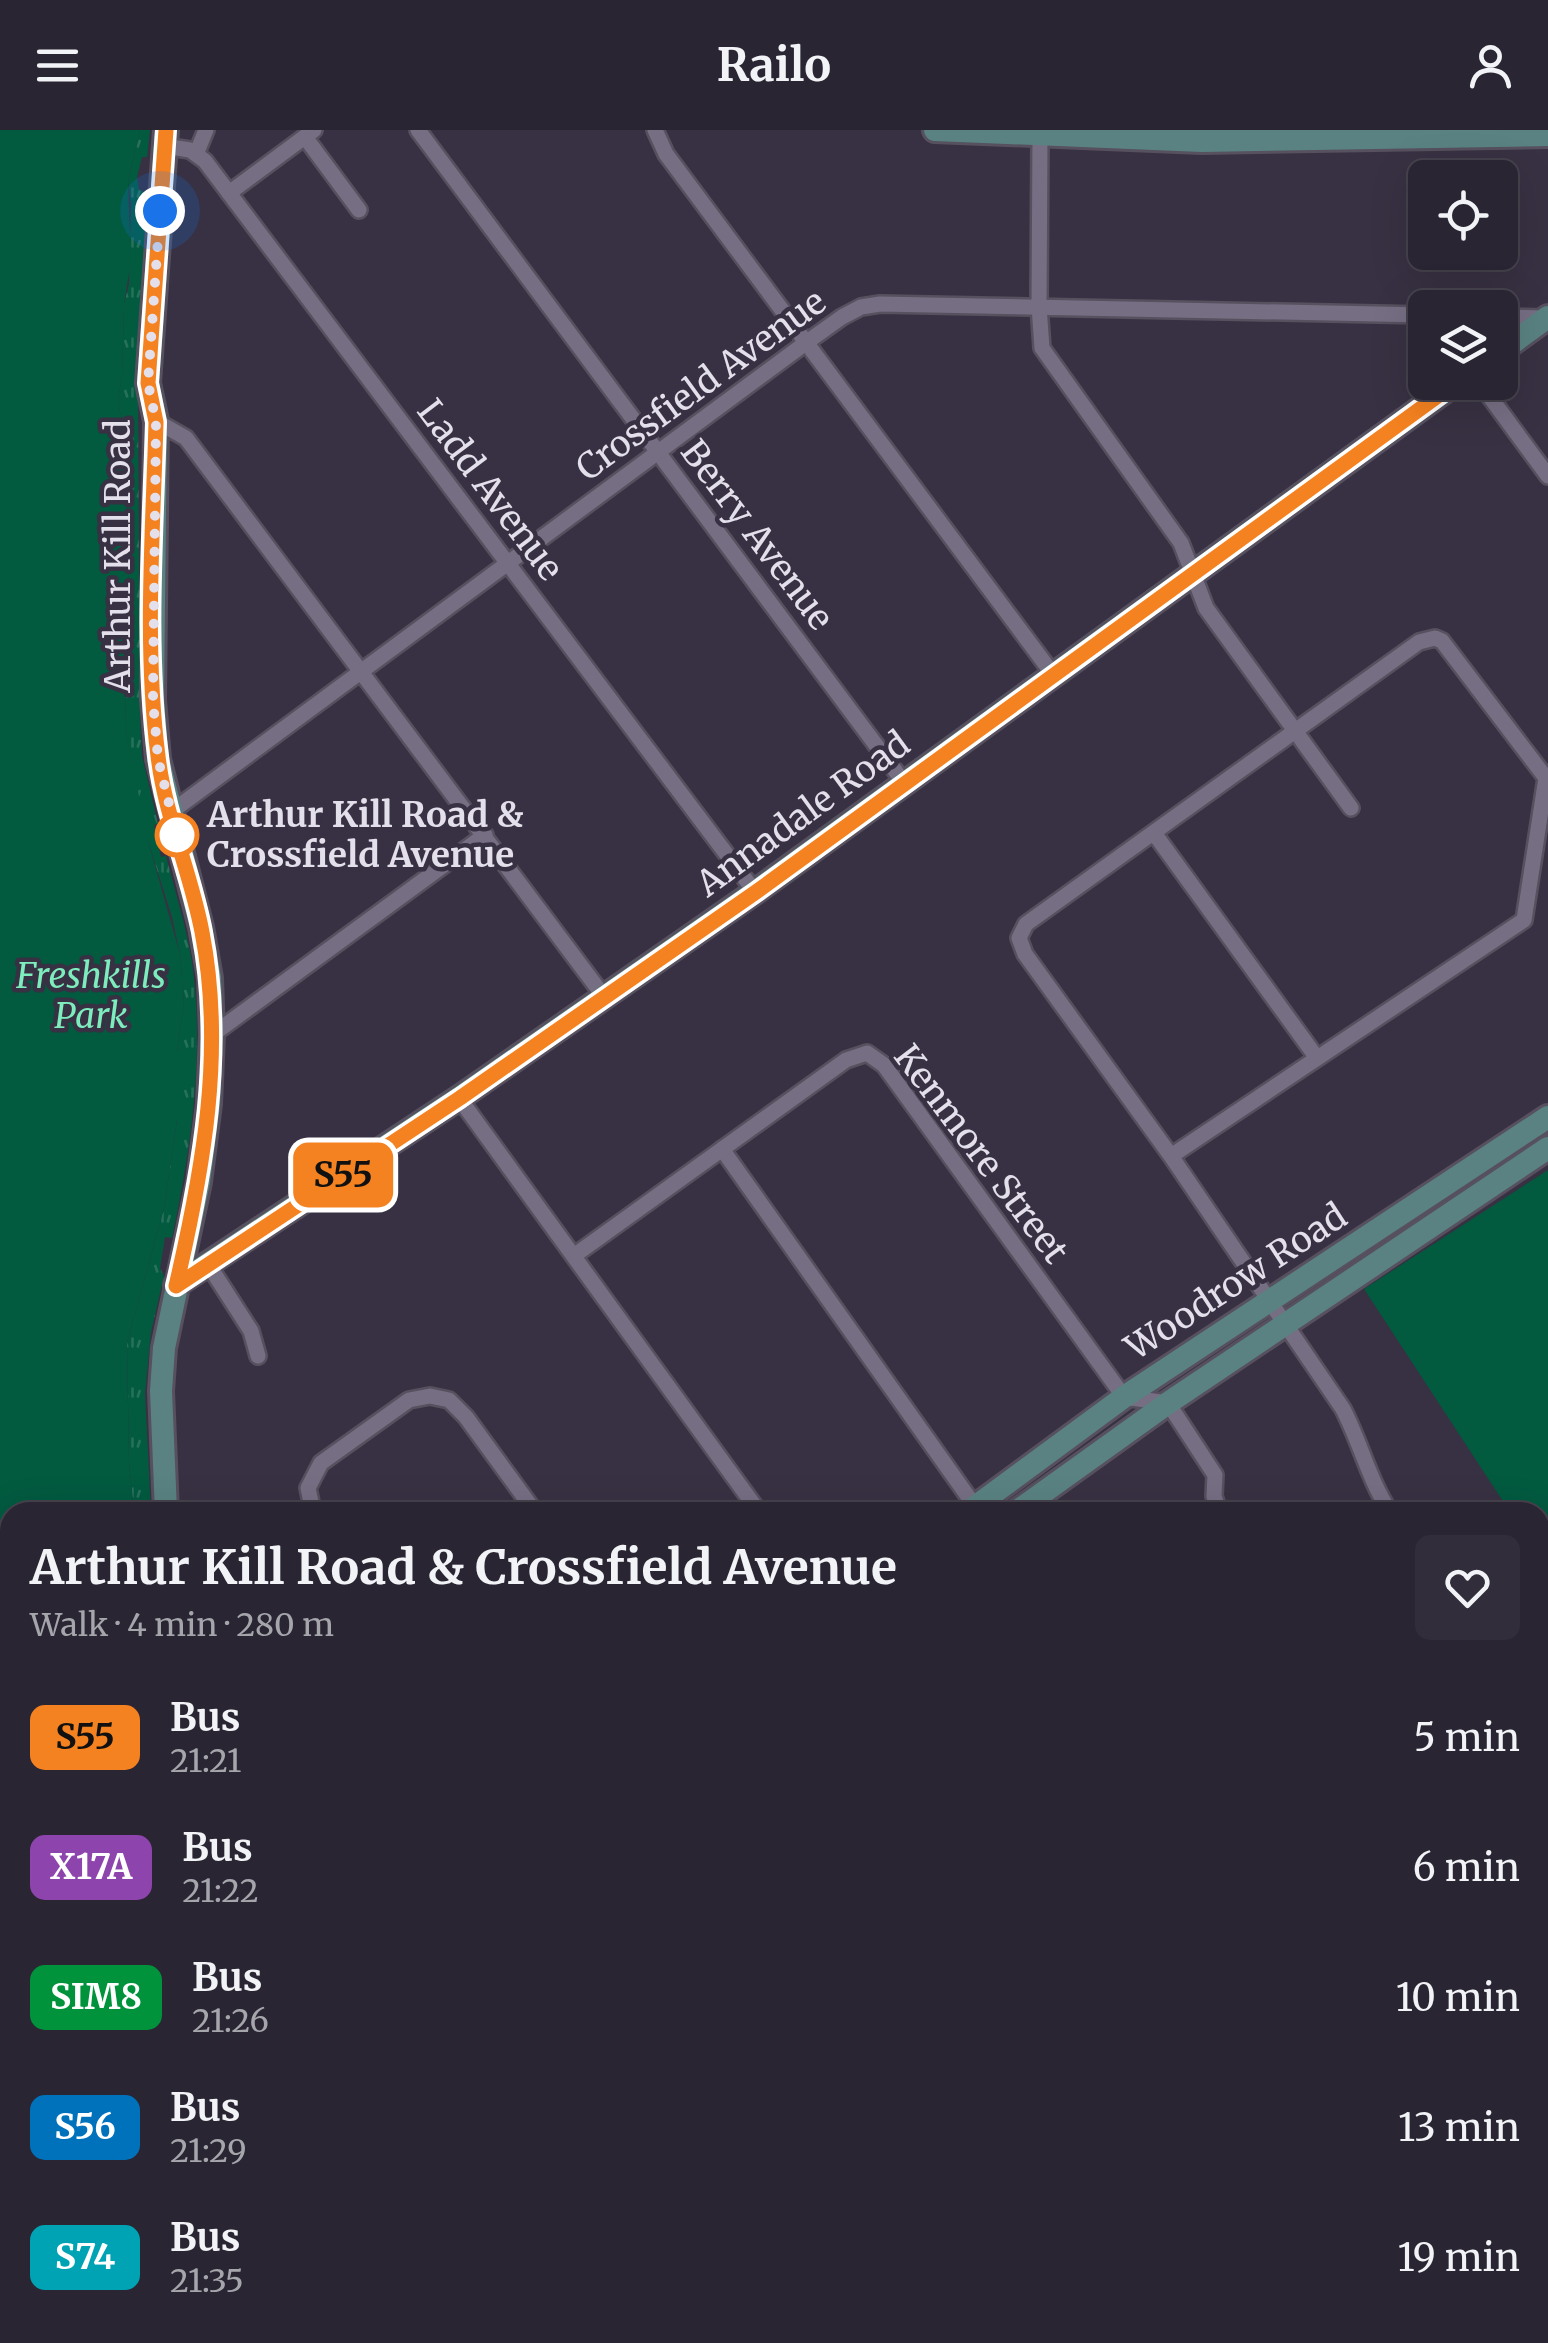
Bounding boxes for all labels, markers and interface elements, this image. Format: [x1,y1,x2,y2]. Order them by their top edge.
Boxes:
text: Railo [717,37,831,93]
icon: menu [30,38,85,93]
icon: person [1463,38,1518,93]
map controls [1408,160,1518,400]
button: locate [1408,160,1518,270]
your location [135,186,185,236]
street label: Crossfield Avenue [568,280,834,490]
button: layers [1408,290,1518,400]
street label: Ladd Avenue [408,391,572,589]
street label: Arthur Kill Road [96,419,140,694]
street label: Berry Avenue [671,431,843,639]
street label: Annadale Road [687,722,918,907]
place label: Arthur Kill Road & Crossfield Avenue [206,793,524,877]
marker: Arthur Kill Road & Crossfield Avenue [156,814,198,856]
park label: Freshkills Park [15,954,166,1038]
street label: Kenmore Street [884,1036,1078,1272]
line badge: S55 [286,1142,400,1208]
text: S55 [313,1153,373,1197]
street label: Woodrow Road [1116,1194,1355,1370]
button: heart [1415,1535,1520,1640]
text: Arthur Kill Road & Crossfield Avenue [30,1537,897,1597]
text: Walk · 4 min · 280 m [30,1605,334,1645]
text: Bus [170,1694,240,1741]
text: 5 min [1414,1714,1520,1761]
text: S55 [55,1715,115,1759]
text: 21:21 [170,1741,242,1781]
text: Bus [182,1824,253,1871]
text: 6 min [1413,1844,1520,1891]
text: X17A [50,1845,132,1889]
text: 21:22 [182,1871,259,1911]
text: Bus [192,1954,262,2001]
text: 10 min [1396,1974,1520,2021]
text: SIM8 [50,1975,142,2019]
text: 21:26 [192,2001,269,2041]
text: Bus [170,2084,240,2131]
text: 13 min [1398,2104,1520,2151]
text: S56 [54,2105,116,2149]
text: 21:29 [170,2131,247,2171]
text: Bus [170,2214,240,2261]
text: 19 min [1397,2234,1520,2281]
text: S74 [55,2235,115,2279]
text: 21:35 [170,2261,244,2301]

